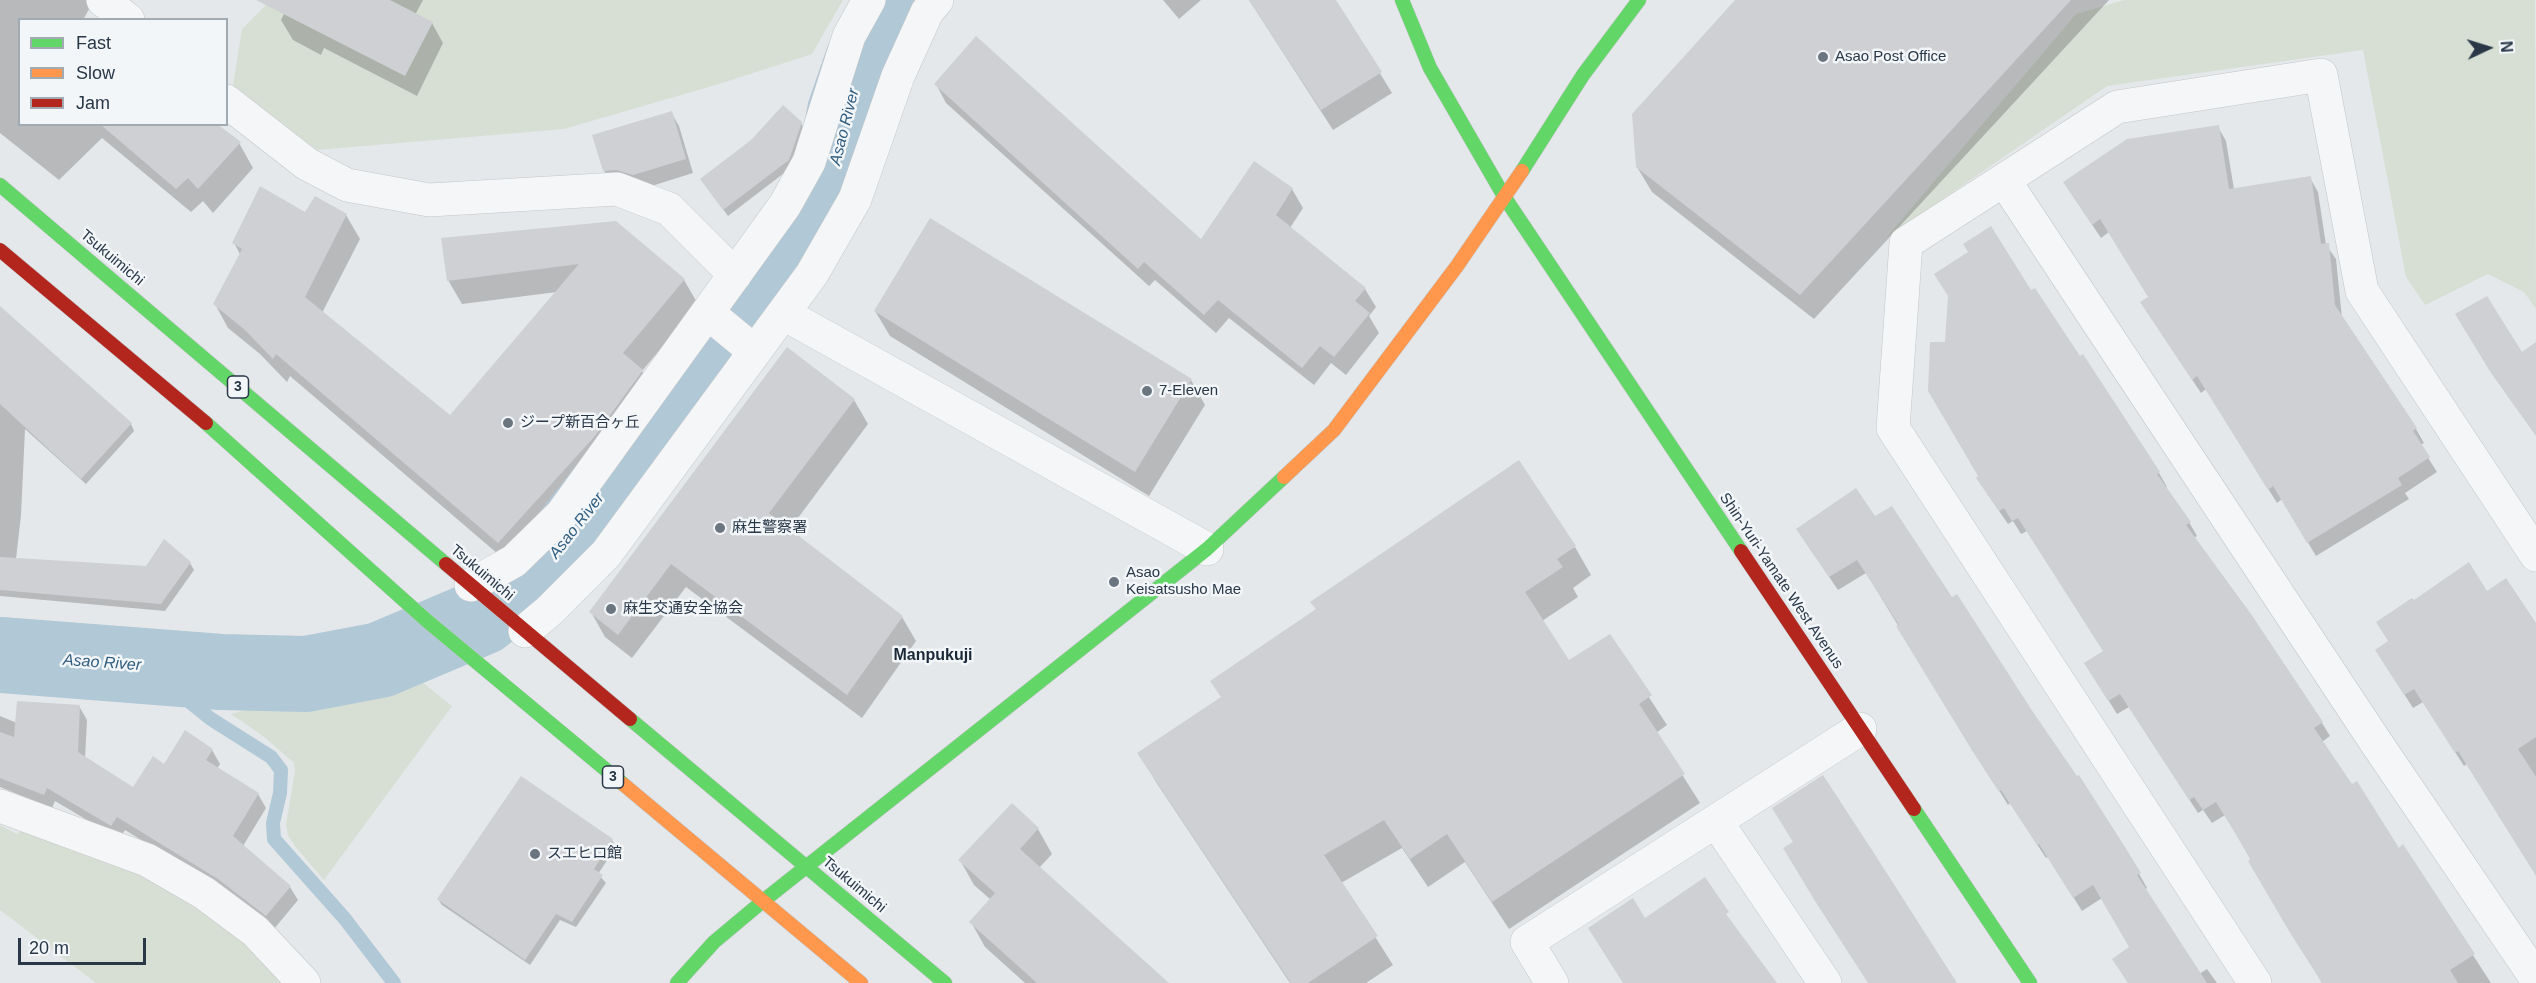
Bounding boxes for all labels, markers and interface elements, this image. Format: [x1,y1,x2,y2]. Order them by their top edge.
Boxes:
legend [18,18,228,126]
north arrow [2458,18,2518,78]
text: Fast [76,33,111,53]
text: N [2498,40,2515,53]
place label: Asao Post Office [1835,48,1946,66]
marker: Asao Post Office [1816,50,1830,64]
text: Slow [76,63,115,83]
water label: Asao River [826,87,864,167]
text: Jam [76,93,110,113]
street label: Tsukuimichi [77,226,147,290]
road number: 3 [228,376,248,398]
place label: 7-Eleven [1159,382,1218,400]
marker: 7-Eleven [1140,384,1154,398]
place label: ジープ新百合ヶ丘 [520,414,640,432]
marker: ジープ新百合ヶ丘 [501,416,515,430]
water label: Asao River [545,489,609,563]
street label: Shin-Yuri-Yamate West Avenus [1715,490,1847,672]
place label: 麻生警察署 [732,519,807,537]
marker: 麻生警察署 [713,521,727,535]
street label: Tsukuimichi [447,541,517,605]
place label: Asao Keisatsusho Mae [1126,564,1241,599]
marker: Asao Keisatsusho Mae [1107,575,1121,589]
place label: 麻生交通安全協会 [623,600,743,618]
marker: 麻生交通安全協会 [604,602,618,616]
district label: Manpukuji [893,646,973,666]
water label: Asao River [62,651,142,675]
road number: 3 [602,766,624,788]
place label: スエヒロ館 [547,845,622,863]
marker: スエヒロ館 [528,847,542,861]
street label: Tsukuimichi [819,853,889,917]
scale bar [21,926,148,964]
text: 20 m [29,938,69,958]

